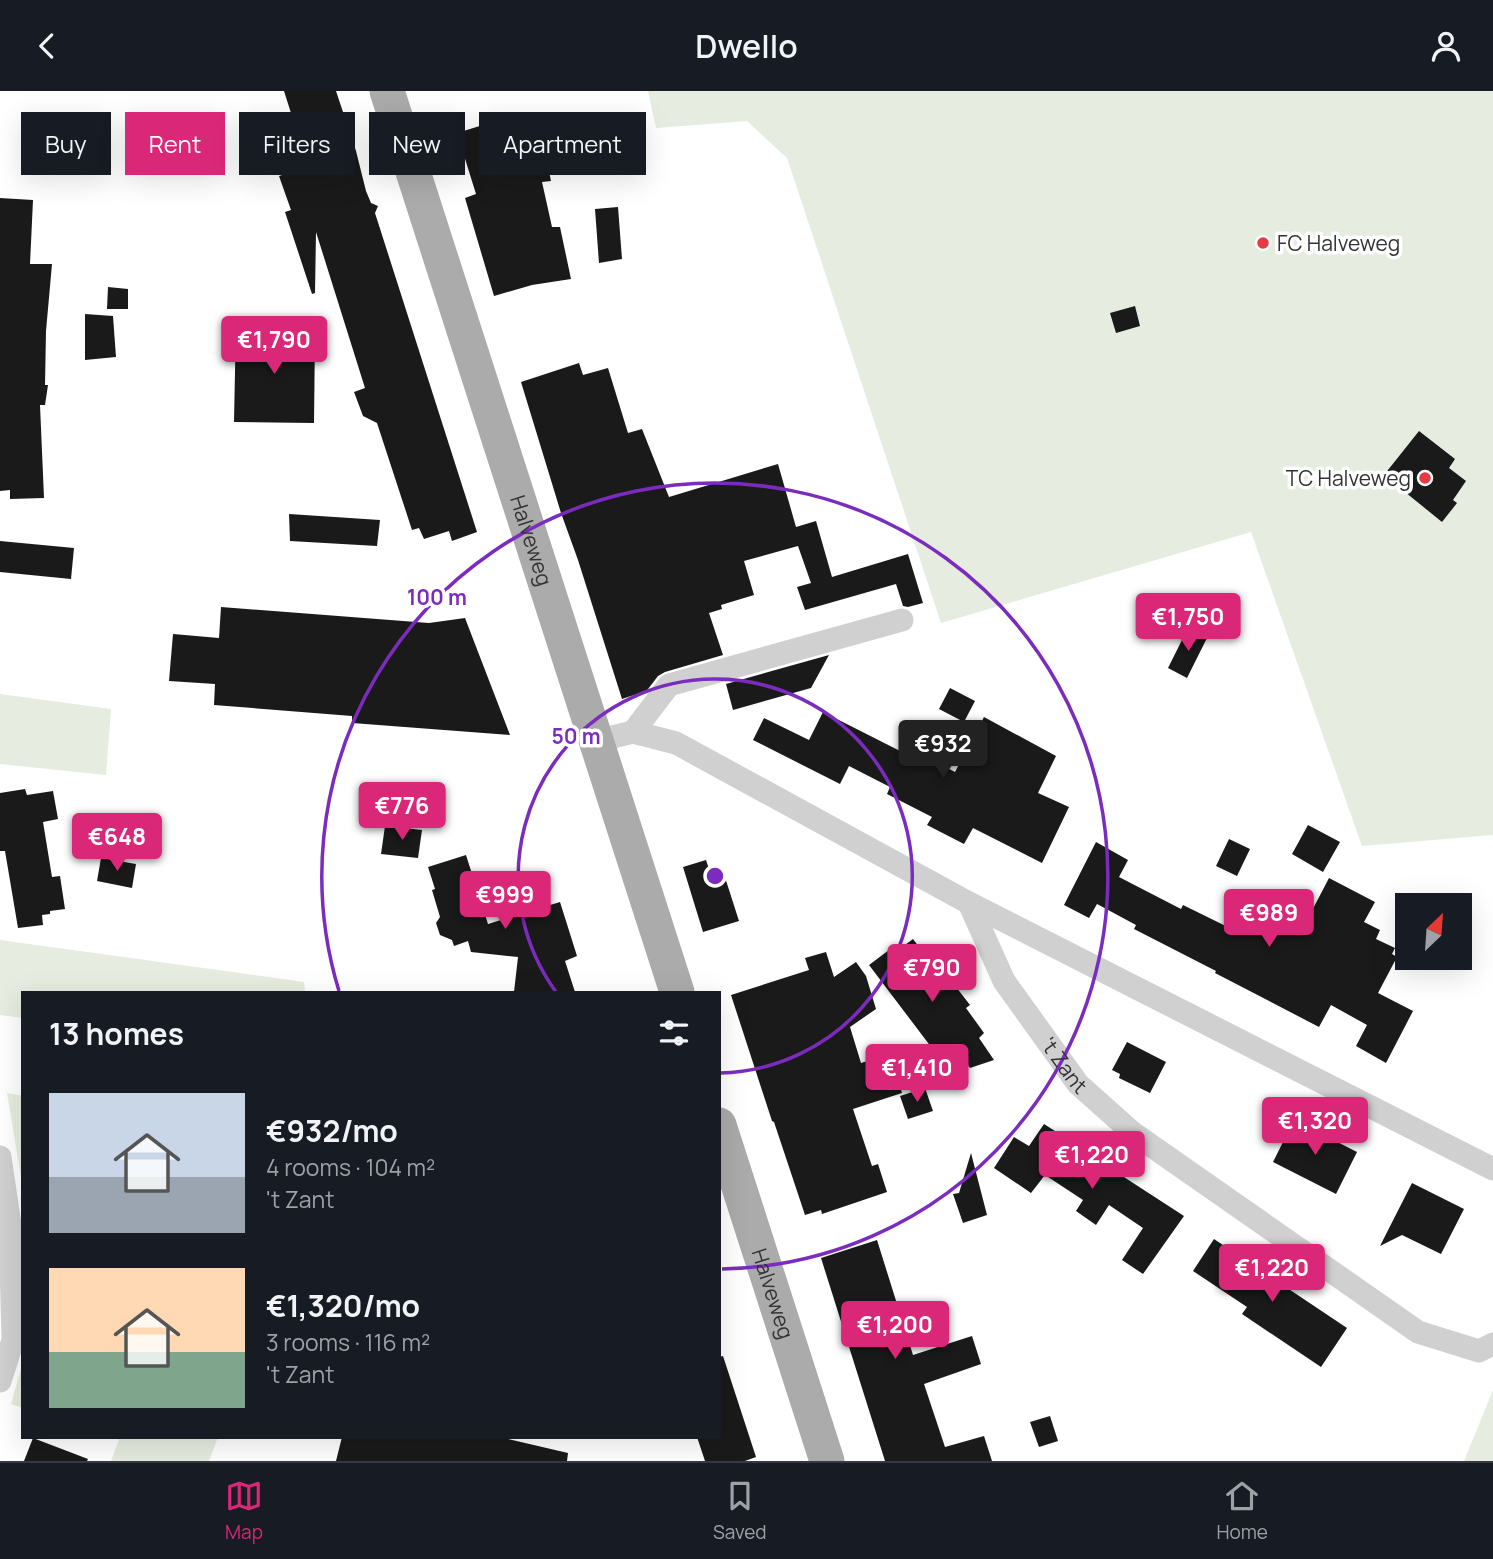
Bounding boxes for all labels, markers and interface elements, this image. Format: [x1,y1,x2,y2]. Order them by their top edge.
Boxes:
text: Dwello [695,24,798,68]
icon: back [28,27,66,65]
icon: person [1427,27,1465,65]
chip: Buy [21,112,111,175]
chip: Rent [125,112,225,175]
chip: Filters [239,112,355,175]
chip: New [369,112,465,175]
chip: Apartment [479,112,646,175]
place label: FC Halveweg [1277,229,1400,257]
marker: FC Halveweg [1255,235,1271,251]
pin: €1,790 [217,317,331,376]
text: €1,790 [237,323,311,355]
place label: TC Halveweg [1286,464,1411,492]
marker: TC Halveweg [1417,470,1433,486]
street label: Halveweg [504,492,559,589]
text: 100 m [407,583,467,611]
pin: €1,750 [1131,594,1245,653]
text: €1,750 [1152,600,1224,632]
pin: €932 [902,721,984,780]
text: 50 m [551,722,601,750]
text: €932 [914,727,972,759]
pin: €776 [361,783,443,842]
text: €776 [375,789,429,821]
pin: €648 [76,813,158,873]
text: €648 [88,820,146,852]
centre of rings [703,864,727,888]
pin: €999 [464,871,546,931]
text: €999 [476,878,534,910]
pin: €989 [1228,889,1310,949]
north arrow [1395,893,1472,969]
map controls [1395,893,1472,970]
text: €989 [1240,896,1298,928]
pin: €790 [891,944,973,1004]
text: €790 [903,951,961,983]
text: 13 homes [49,1013,184,1054]
icon: filters [655,1014,693,1052]
street label: 't Zant [1035,1031,1093,1100]
pin: €1,410 [860,1045,974,1104]
text: €1,410 [881,1051,953,1083]
pin: €1,320 [1258,1097,1372,1157]
text: €1,320 [1278,1104,1352,1136]
text: €932/mo [266,1110,398,1151]
icon: home [105,1121,189,1205]
pin: €1,220 [1035,1131,1149,1191]
text: €1,220 [1055,1138,1129,1170]
text: 4 rooms · 104 m² [266,1151,435,1183]
text: 't Zant [266,1183,335,1215]
street label: Halveweg [746,1245,801,1342]
pin: €1,220 [1215,1245,1329,1304]
text: €1,220 [1235,1251,1309,1283]
text: €1,320/mo [266,1285,420,1326]
icon: home [105,1296,189,1380]
pin: €1,200 [838,1301,952,1361]
text: €1,200 [857,1308,933,1340]
text: 3 rooms · 116 m² [266,1326,430,1358]
text: 't Zant [266,1358,335,1390]
tab: Map [225,1477,263,1545]
tab: Saved [713,1477,767,1545]
tab: Home [1217,1477,1268,1545]

